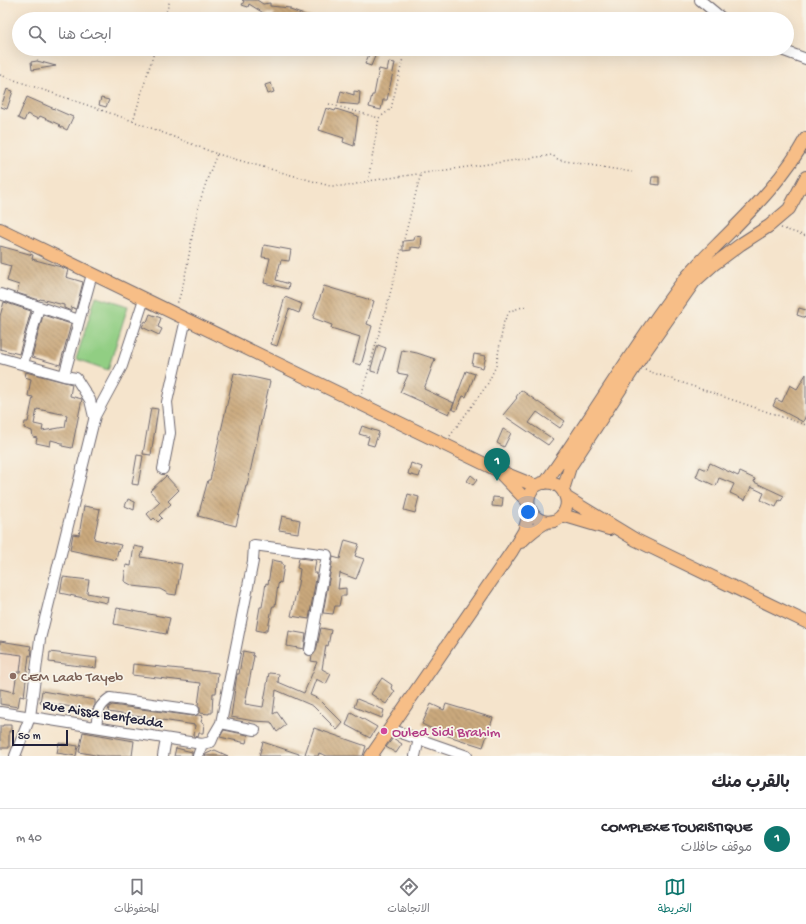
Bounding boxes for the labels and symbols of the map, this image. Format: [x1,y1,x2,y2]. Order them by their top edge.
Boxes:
pin: 1 [484,448,510,481]
your location [518,502,538,522]
place label: CEM Laab Tayeb [21,669,123,687]
marker: CEM Laab Tayeb [8,671,18,681]
street label: Rue Aissa Benfedda [41,697,165,734]
place label: Ouled Sidi Brahim [392,724,501,742]
marker: Ouled Sidi Brahim [379,726,389,736]
scale bar [12,728,68,747]

